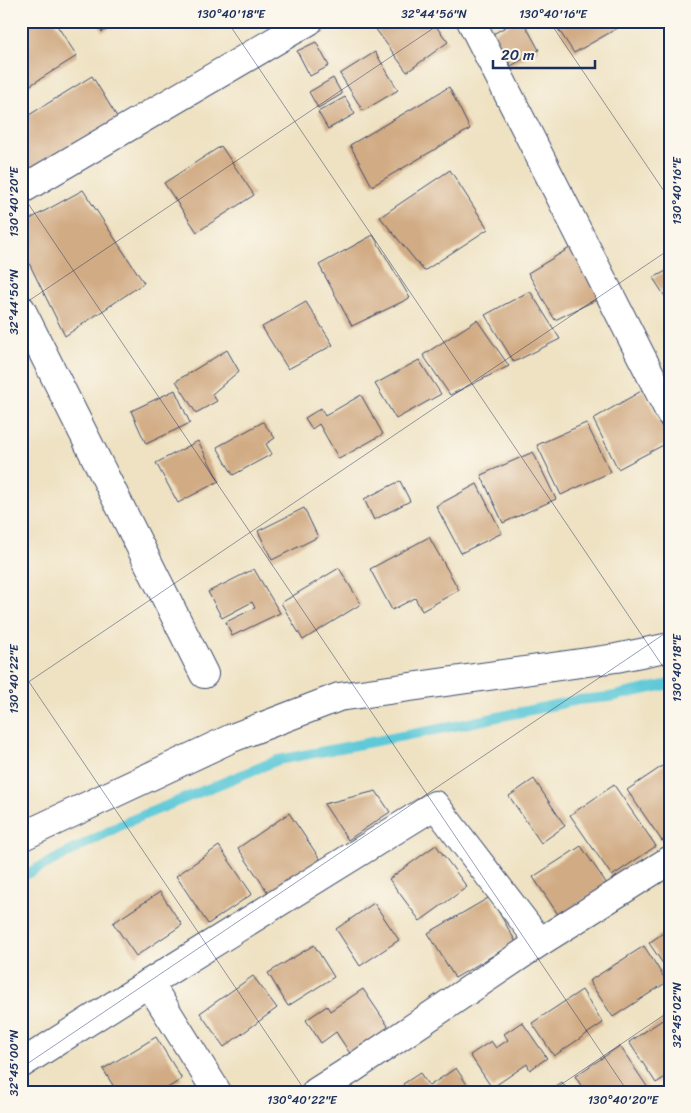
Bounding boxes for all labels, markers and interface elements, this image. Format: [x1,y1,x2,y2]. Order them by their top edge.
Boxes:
text: 130°40'18"E [197,3,266,25]
text: 32°44'56"N [401,3,467,25]
text: 130°40'16"E [519,3,588,25]
scale bar [493,38,596,70]
text: 20 m [501,42,535,68]
text: 130°40'16"E [666,156,688,225]
text: 130°40'20"E [3,166,25,237]
text: 32°44'56"N [3,269,25,335]
text: 130°40'18"E [666,633,688,702]
text: 130°40'22"E [3,643,25,714]
text: 32°45'02"N [666,981,688,1048]
text: 32°45'00"N [3,1029,25,1096]
text: 130°40'22"E [267,1089,338,1111]
text: 130°40'20"E [588,1089,659,1111]

